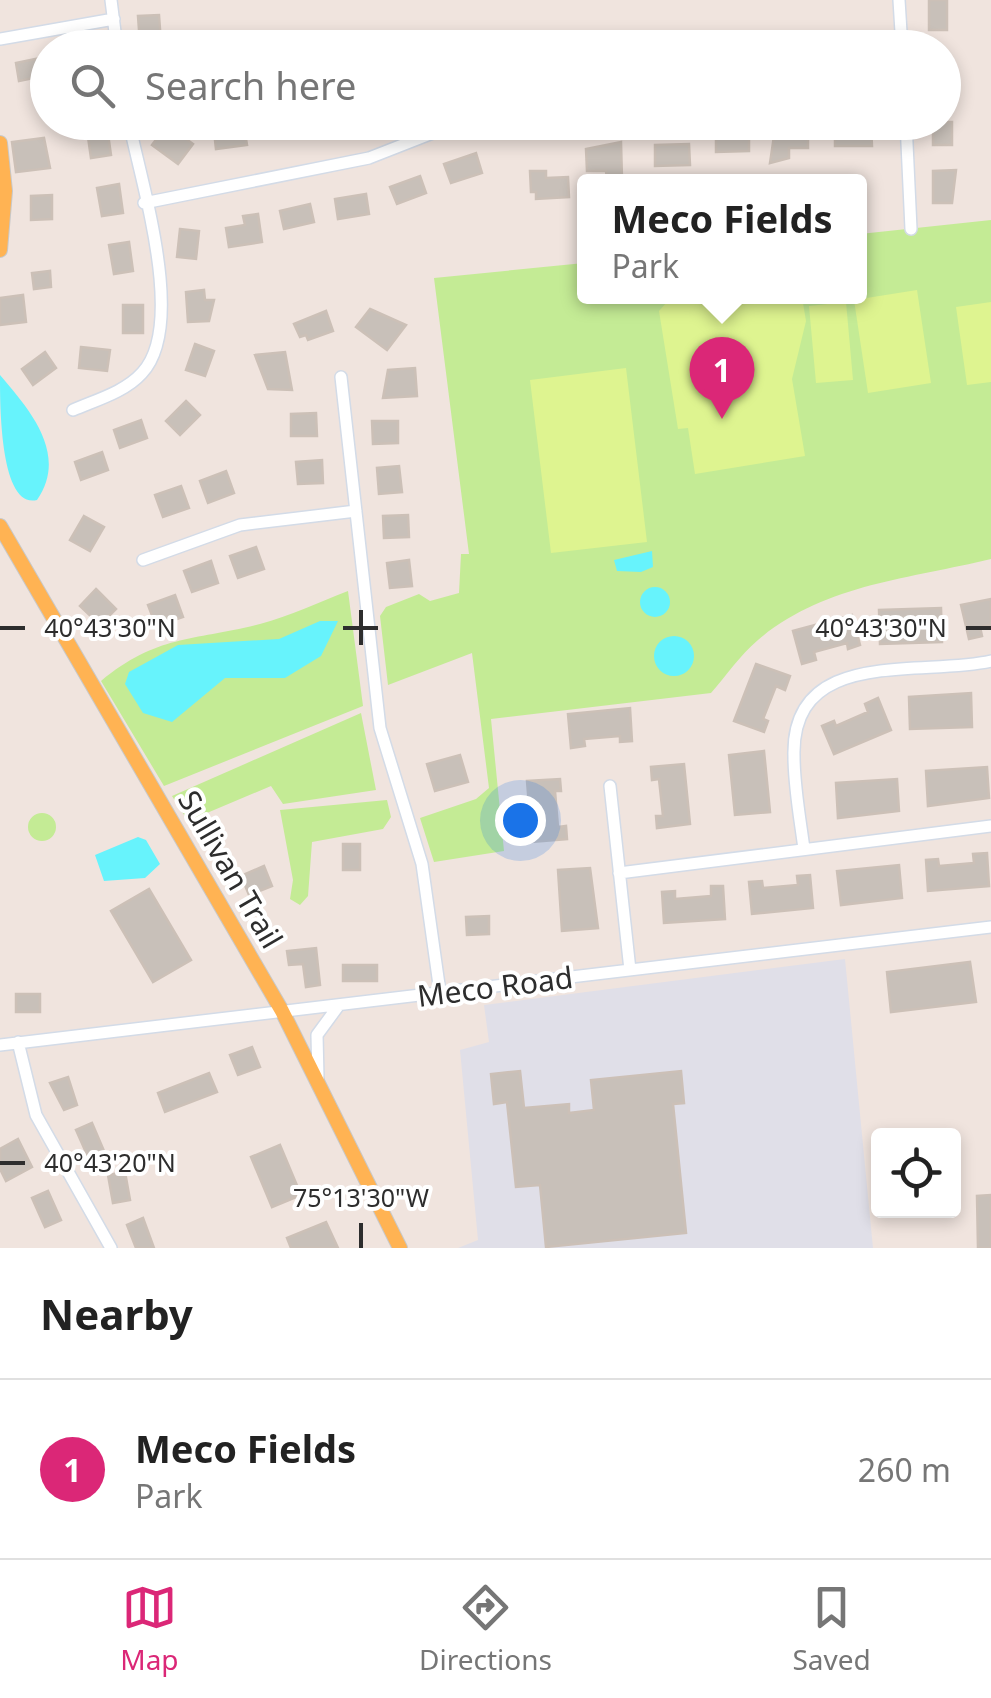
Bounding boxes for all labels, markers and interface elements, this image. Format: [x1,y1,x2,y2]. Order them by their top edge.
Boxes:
search box [30,30,961,140]
icon: search [65,58,120,113]
text: Search here [145,59,356,111]
popup [577,174,867,304]
text: Meco Fields [611,192,833,244]
text: Park [611,244,679,287]
pin: 1 [690,336,754,419]
text: 40°43'30"N [44,610,176,644]
text: 40°43'30"N [815,610,947,644]
street label: Sullivan Trail [169,783,293,955]
your location [495,795,546,846]
street label: Meco Road [415,956,575,1016]
map controls [871,1128,961,1218]
button: locate [871,1128,961,1218]
text: 40°43'20"N [44,1145,176,1179]
text: 75°13'30"W [293,1180,429,1214]
text: Nearby [40,1285,193,1342]
text: Meco Fields [135,1422,356,1474]
text: 1 [63,1448,82,1491]
text: 260 m [858,1448,951,1491]
text: Park [135,1474,203,1517]
tab: Map [120,1580,179,1678]
tab: Directions [419,1580,552,1678]
tab: Saved [792,1580,871,1678]

